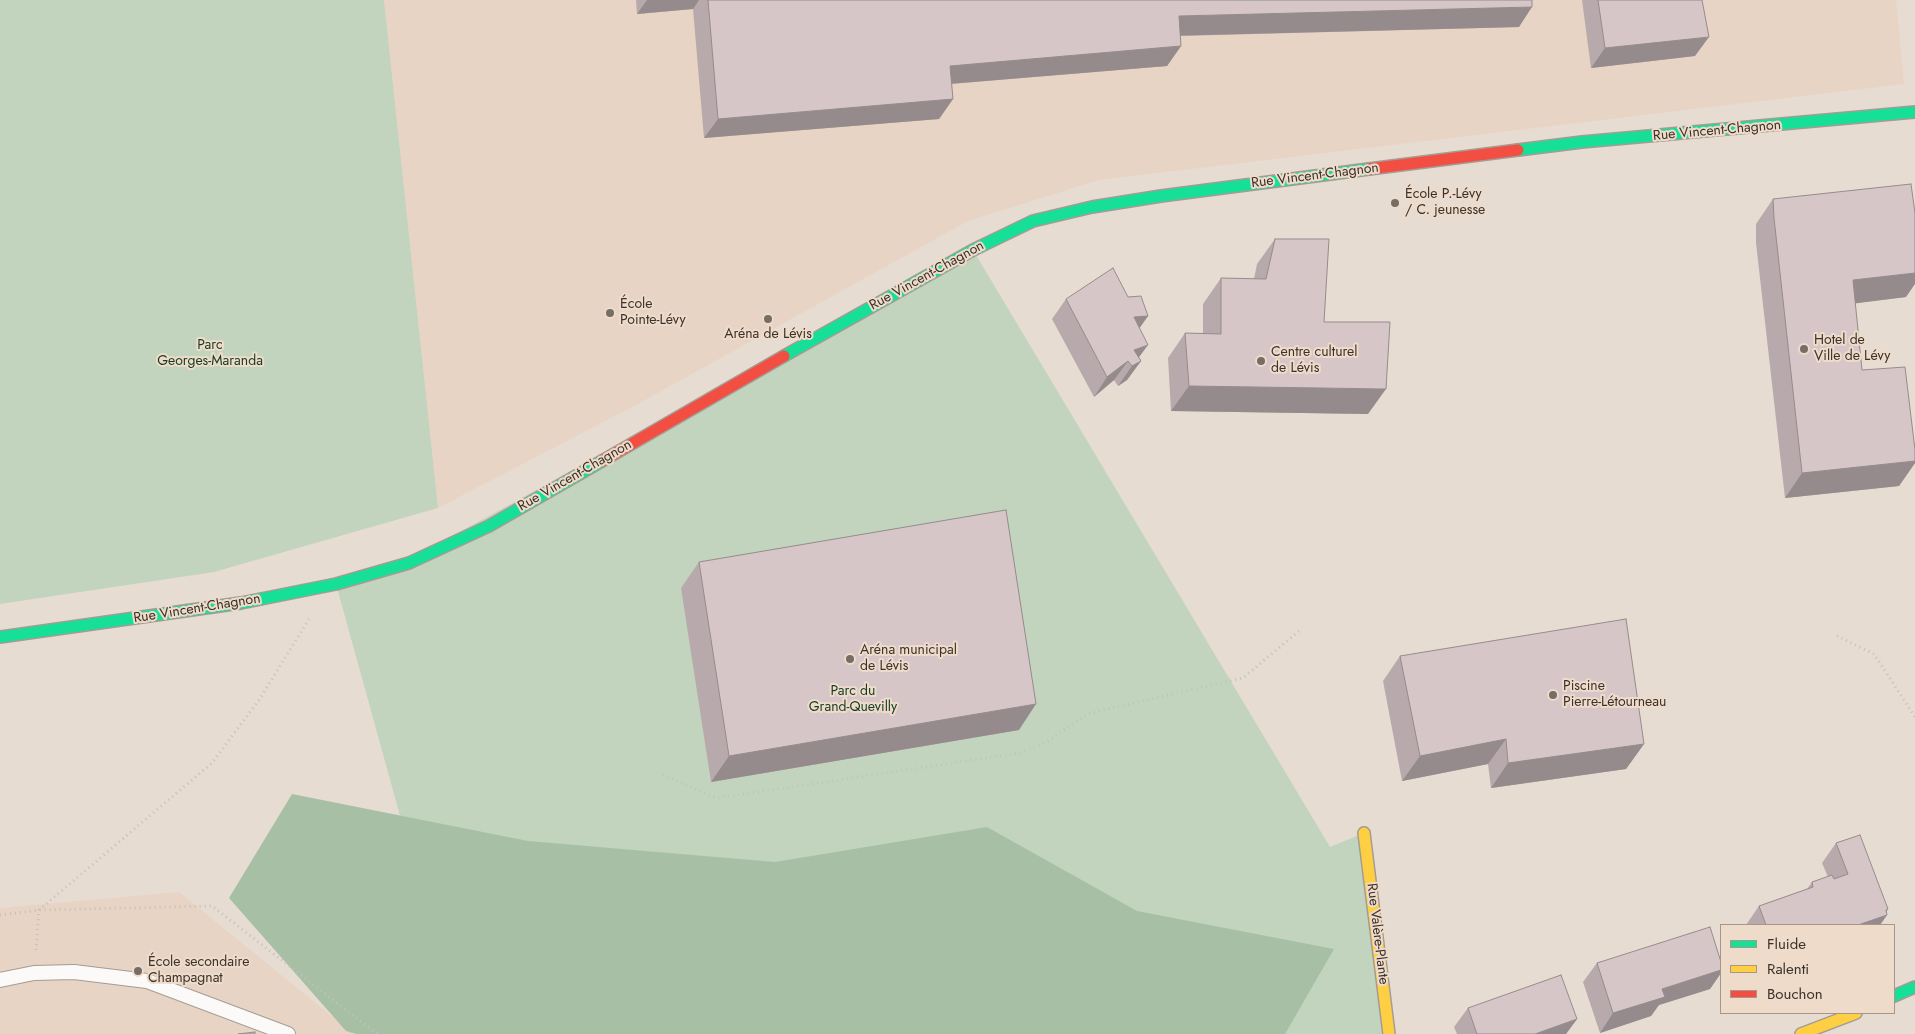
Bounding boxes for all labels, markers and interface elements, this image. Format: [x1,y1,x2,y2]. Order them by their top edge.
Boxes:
street label: Rue Vincent-Chagnon [1652,117,1782,145]
street label: Rue Vincent-Chagnon [1250,160,1380,192]
place label: École P.-Lévy / C. jeunesse [1405,187,1485,220]
marker: École P.-Lévy / C. jeunesse [1389,197,1401,209]
street label: Rue Vincent-Chagnon [867,238,987,314]
place label: École Pointe-Lévy [620,297,686,330]
marker: École Pointe-Lévy [604,307,616,319]
marker: Aréna de Lévis [762,313,774,325]
place label: Aréna de Lévis [724,327,812,343]
place label: Hotel de Ville de Lévy [1814,333,1890,366]
park label: Parc Georges-Maranda [157,338,263,371]
marker: Hotel de Ville de Lévy [1798,343,1810,355]
place label: Centre culturel de Lévis [1271,345,1358,378]
marker: Centre culturel de Lévis [1255,355,1267,367]
street label: Rue Vincent-Chagnon [515,437,635,515]
street label: Rue Vincent-Chagnon [132,591,262,627]
place label: Aréna municipal de Lévis [860,643,957,676]
marker: Aréna municipal de Lévis [844,653,856,665]
place label: Piscine Pierre-Létourneau [1563,679,1666,712]
park label: Parc du Grand-Quevilly [809,684,897,716]
marker: Piscine Pierre-Létourneau [1547,689,1559,701]
street label: Rue Valère-Plante [1362,882,1392,986]
legend [1720,924,1895,1014]
text: Fluide [1767,933,1806,955]
place label: École secondaire Champagnat [148,955,249,988]
text: Ralenti [1767,958,1809,980]
marker: École secondaire Champagnat [132,965,144,977]
text: Bouchon [1767,983,1823,1005]

